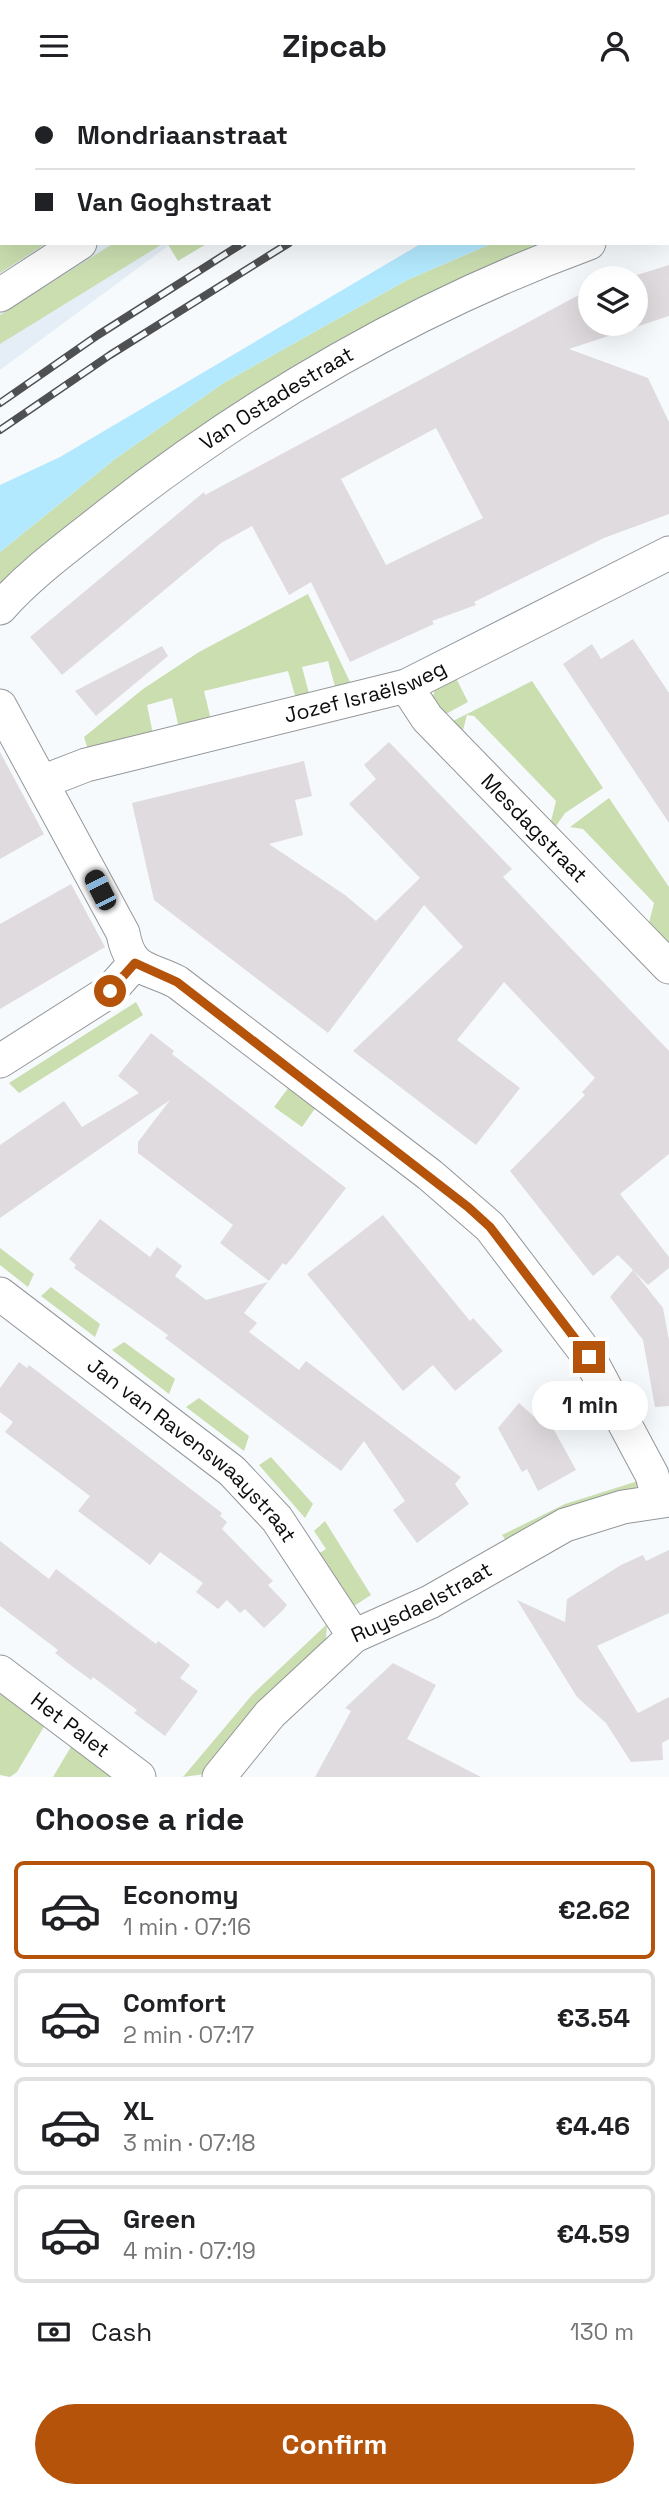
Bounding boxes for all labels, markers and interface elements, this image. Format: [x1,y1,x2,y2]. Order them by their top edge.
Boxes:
text: Zipcab [282,26,387,66]
icon: menu [35,27,73,65]
icon: person [596,27,634,65]
text: Mondriaanstraat [77,118,288,152]
text: Van Goghstraat [77,185,272,219]
map controls [578,266,648,336]
button: layers [578,266,648,336]
street label: Van Ostadestraat [194,340,358,456]
street label: Jozef Israëlsweg [281,654,451,729]
street label: Mesdagstraat [475,768,594,888]
car [82,867,119,913]
route start [94,975,126,1007]
route end [573,1341,605,1373]
street label: Jan van Ravenswaaystraat [82,1351,303,1547]
callout: 1 min [531,1381,647,1431]
text: 1 min [562,1390,618,1420]
street label: Ruysdaelstraat [347,1556,497,1649]
street label: Het Palet [26,1686,115,1763]
text: Choose a ride [35,1799,245,1839]
text: Economy [123,1878,239,1912]
icon: car [39,1879,102,1942]
text: €2.62 [558,1893,630,1927]
text: 1 min · 07:16 [123,1912,251,1942]
text: Comfort [123,1986,226,2020]
icon: car [39,1987,102,2050]
text: €3.54 [557,2001,630,2035]
text: 2 min · 07:17 [123,2020,254,2050]
text: XL [123,2094,154,2128]
icon: car [39,2095,102,2158]
text: €4.46 [555,2109,630,2143]
text: 3 min · 07:18 [123,2128,256,2158]
text: Green [123,2202,196,2236]
icon: car [39,2203,102,2266]
text: €4.59 [556,2217,630,2251]
text: 4 min · 07:19 [123,2236,256,2266]
icon: cash [35,2313,73,2351]
text: Cash [91,2315,152,2349]
text: 130 m [570,2317,634,2347]
button: Confirm [35,2404,634,2484]

